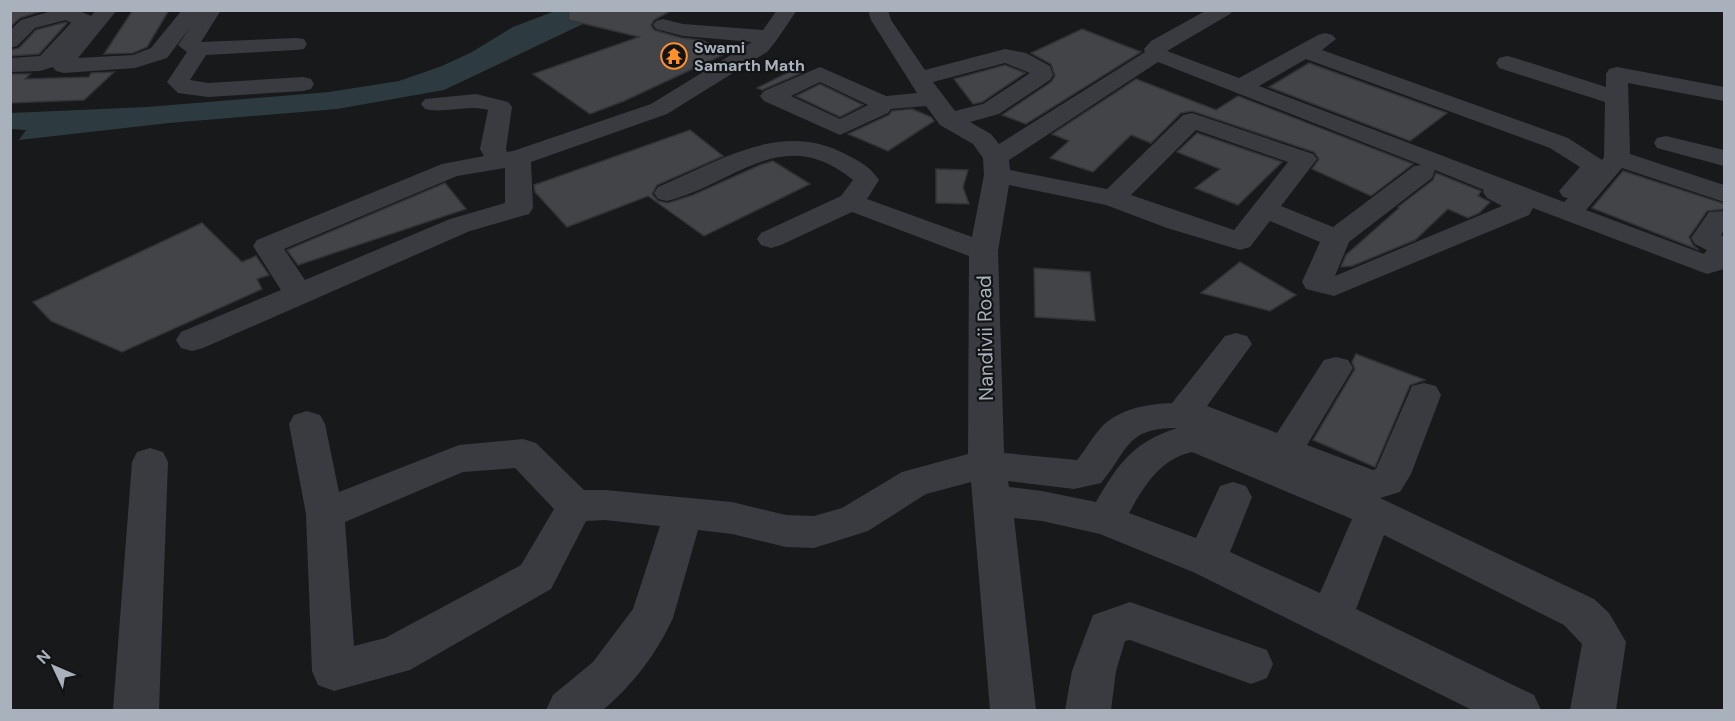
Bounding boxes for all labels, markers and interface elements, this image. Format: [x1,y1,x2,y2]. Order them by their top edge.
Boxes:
place label: Swami Samarth Math [694,37,805,76]
temple icon: Swami Samarth Math [659,41,689,71]
street label: Nandivii Road [971,275,999,401]
north arrow [24,637,84,697]
text: N [32,645,55,668]

